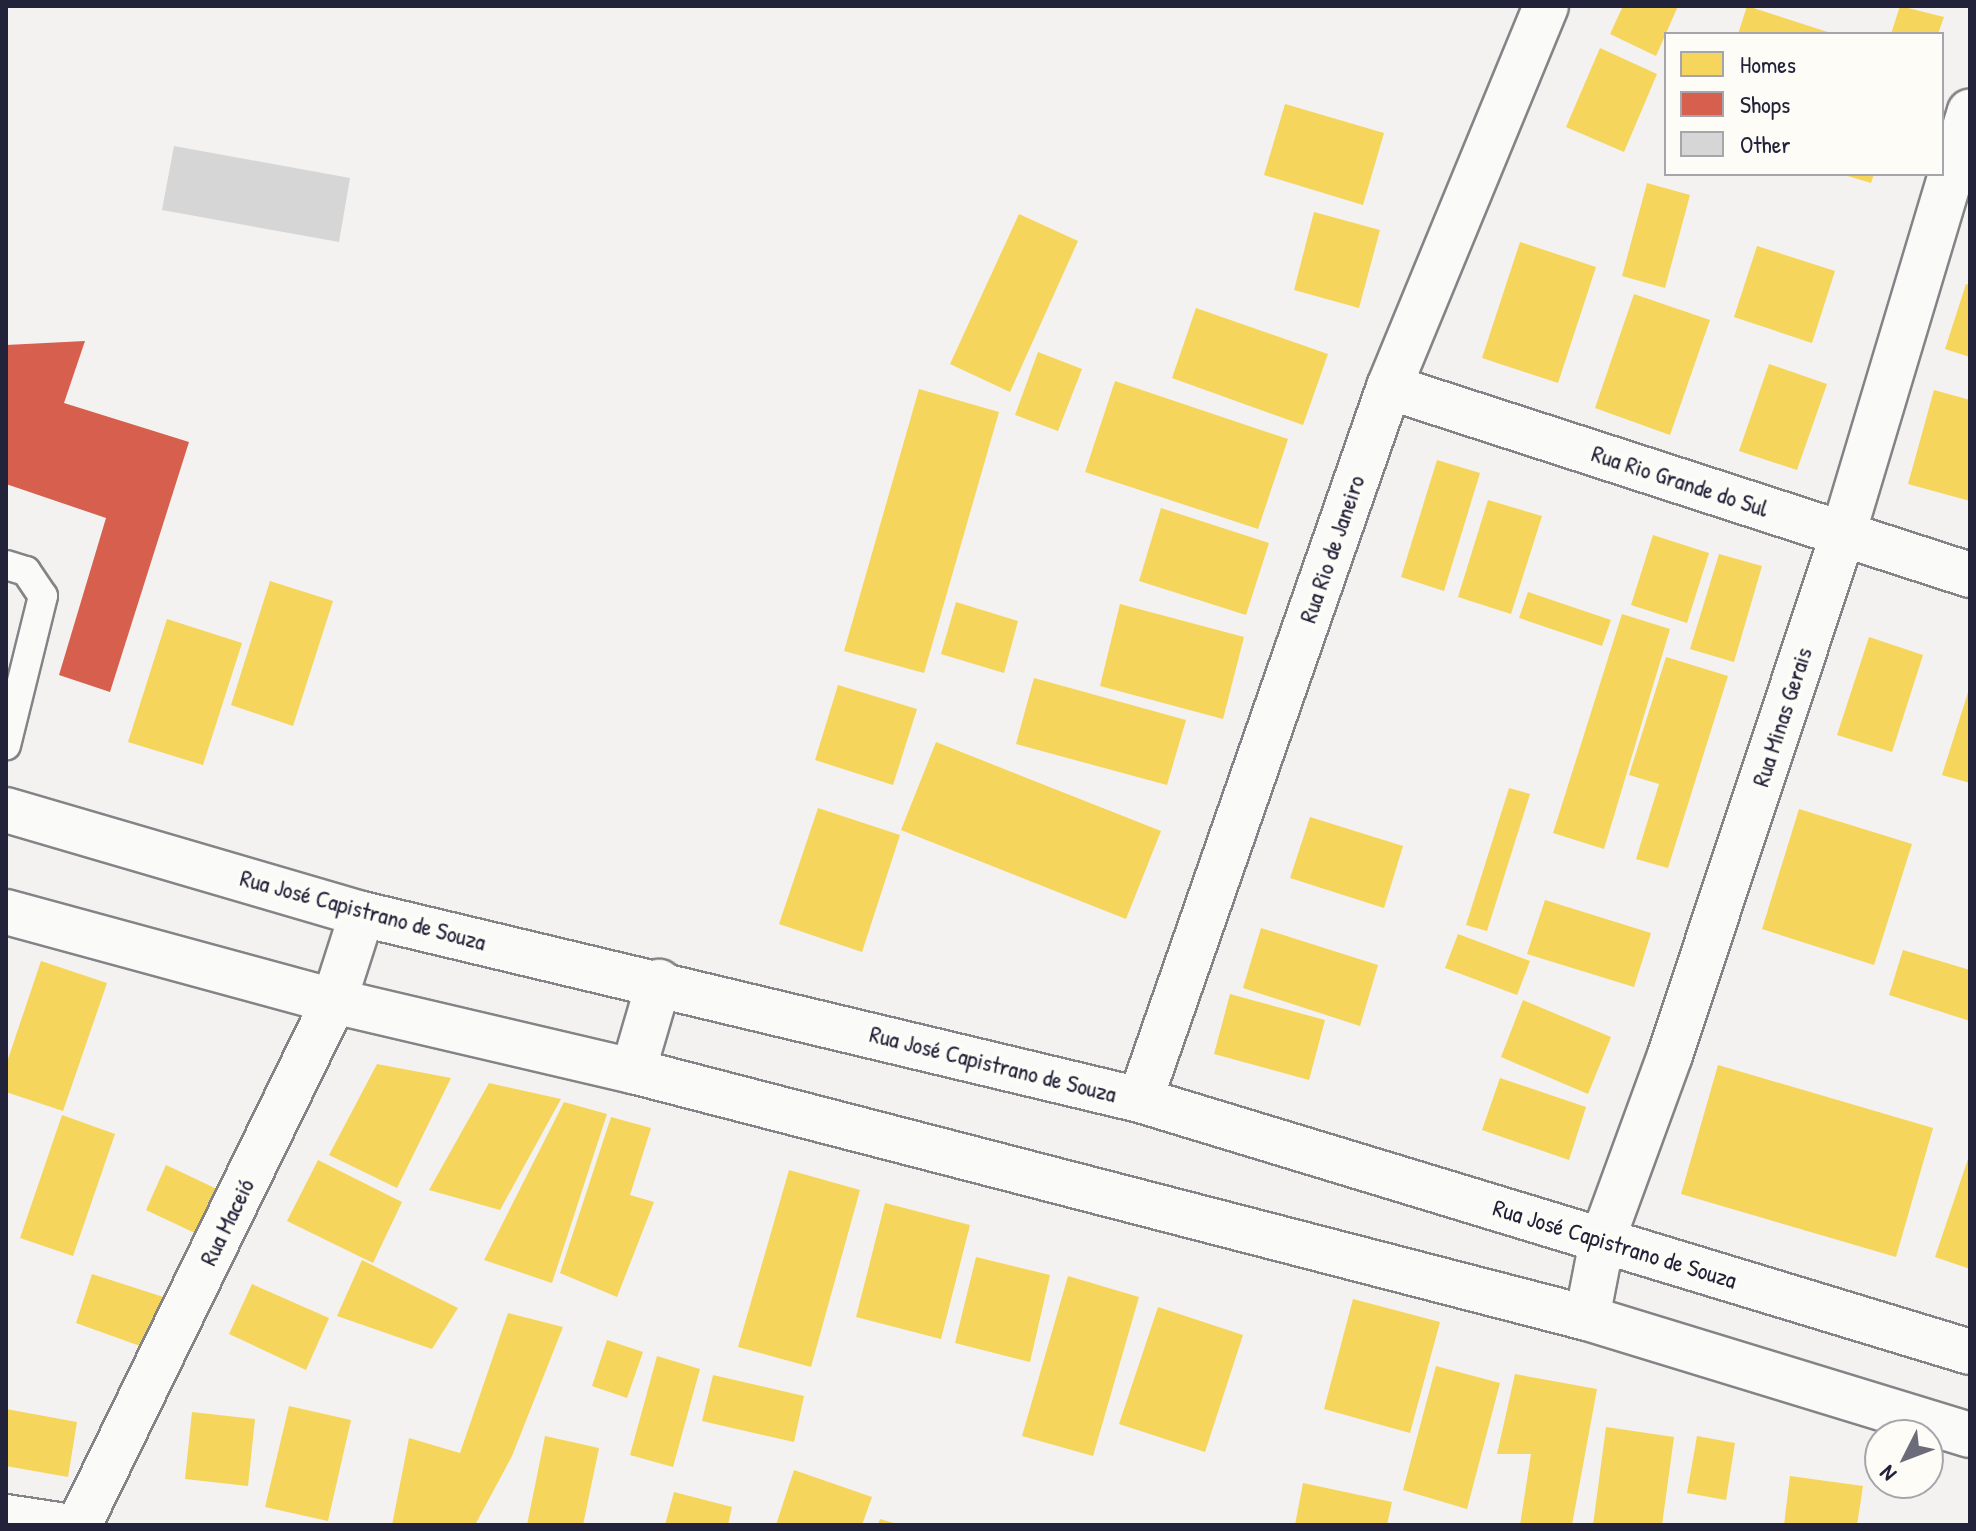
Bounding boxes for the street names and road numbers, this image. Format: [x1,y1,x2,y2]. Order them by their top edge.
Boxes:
street label: Rua Rio Grande do Sul [1588,439,1772,523]
street label: Rua Rio de Janeiro [1293,471,1371,627]
street label: Rua Minas Gerais [1746,644,1818,790]
street label: Rua José Capistrano de Souza [237,863,489,957]
street label: Rua José Capistrano de Souza [867,1019,1119,1109]
street label: Rua Maceió [194,1174,260,1270]
street label: Rua José Capistrano de Souza [1490,1193,1740,1295]

